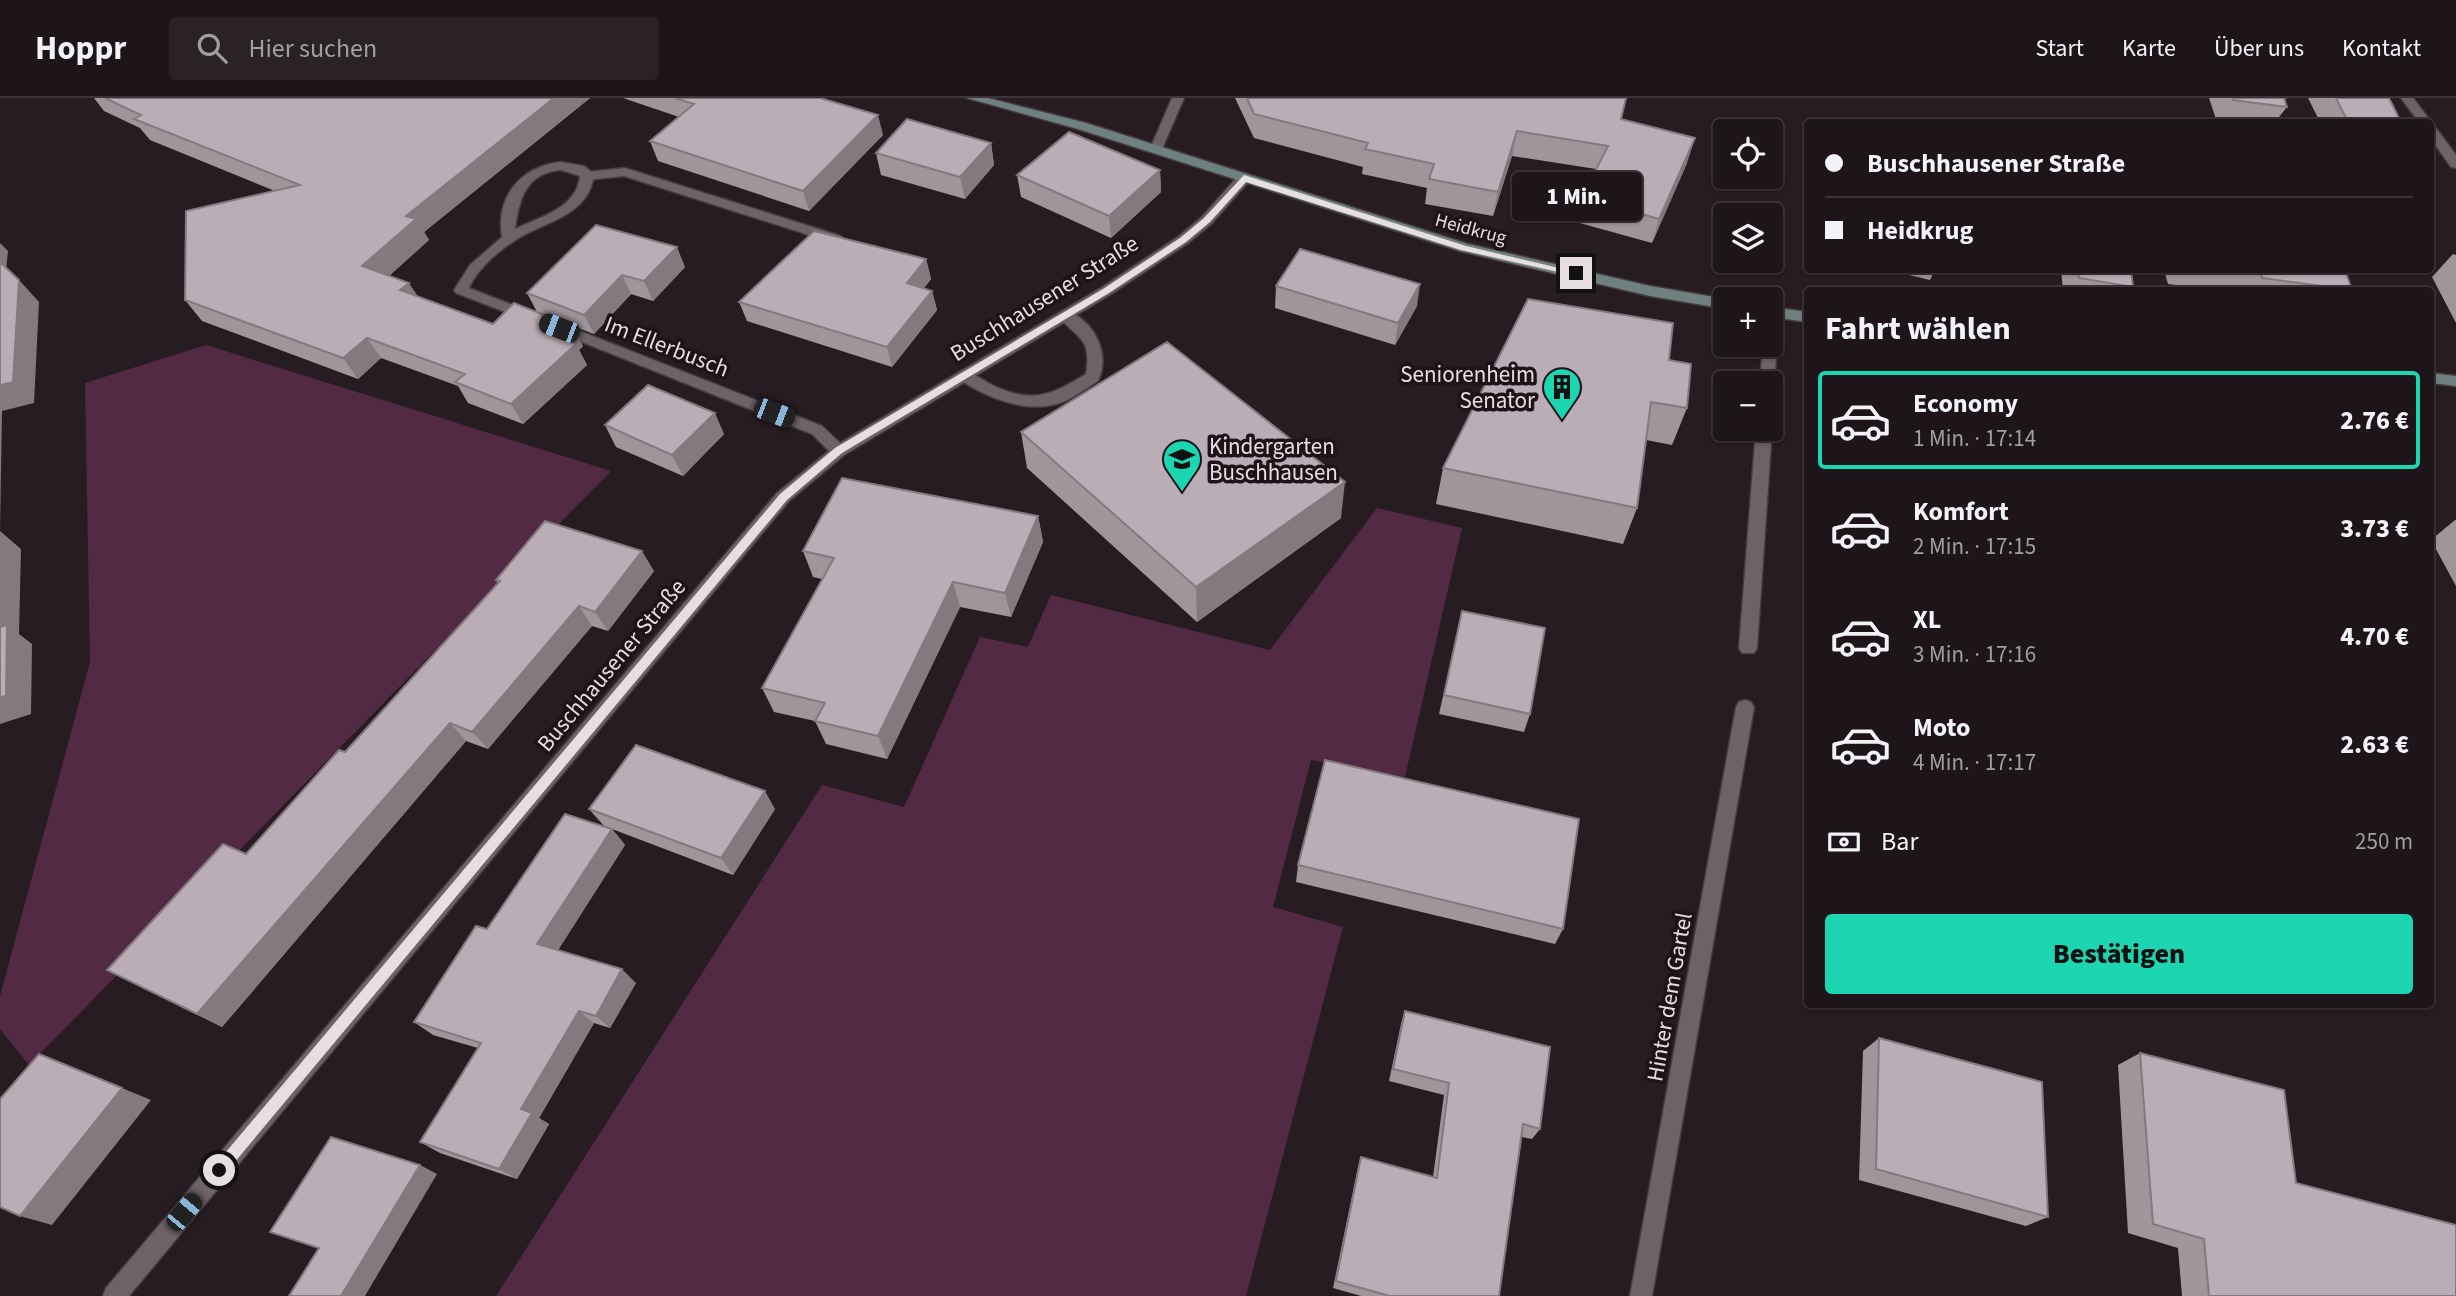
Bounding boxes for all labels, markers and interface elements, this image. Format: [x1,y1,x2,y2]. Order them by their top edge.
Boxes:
search box [169,17,659,80]
text: Hoppr [35,25,127,72]
icon: search [193,29,231,67]
text: Hier suchen [249,30,377,67]
text: Start [2036,31,2084,66]
text: Karte [2122,31,2176,66]
text: Über uns [2214,31,2304,66]
text: Kontakt [2342,31,2421,66]
map controls [1713,119,1783,441]
button: locate [1713,119,1783,189]
text: Buschhausener Straße [1867,145,2125,182]
callout: 1 Min. [1511,172,1641,220]
text: 1 Min. [1546,180,1608,213]
button: layers [1713,203,1783,273]
street label: Heidkrug [1432,207,1510,252]
text: Heidkrug [1867,212,1973,249]
street label: Buschhausener Straße [944,227,1145,370]
route end [1560,257,1592,289]
button: + [1713,287,1783,357]
text: Fahrt wählen [1825,306,2011,352]
street label: Im Ellerbusch [600,308,734,385]
car [536,311,583,345]
place label: Seniorenheim Senator [1400,358,1536,417]
building icon: Seniorenheim Senator [1541,366,1583,421]
button: − [1713,371,1783,441]
text: Economy [1913,385,2018,422]
icon: car [1829,389,1892,452]
car [751,396,798,430]
text: 2.76 € [2340,402,2409,439]
text: 1 Min. · 17:14 [1913,422,2036,455]
place label: Kindergarten Buschhausen [1209,430,1338,489]
school or university icon: Kindergarten Buschhausen [1161,438,1203,493]
text: Komfort [1913,493,2009,530]
icon: car [1829,497,1892,560]
text: 3.73 € [2340,510,2409,547]
text: 2 Min. · 17:15 [1913,530,2036,563]
street label: Buschhausener Straße [529,572,693,759]
text: XL [1913,601,1941,638]
icon: car [1829,605,1892,668]
text: 4.70 € [2340,618,2409,655]
text: 3 Min. · 17:16 [1913,638,2036,671]
text: Moto [1913,709,1970,746]
icon: car [1829,713,1892,776]
text: 2.63 € [2340,726,2409,763]
text: 4 Min. · 17:17 [1913,746,2036,779]
icon: cash [1825,823,1863,861]
text: Bar [1881,823,1918,860]
text: 250 m [2355,825,2413,858]
street label: Hinter dem Gartel [1638,910,1701,1084]
button: Bestätigen [1825,914,2413,994]
route start [203,1154,235,1186]
car [163,1189,206,1235]

